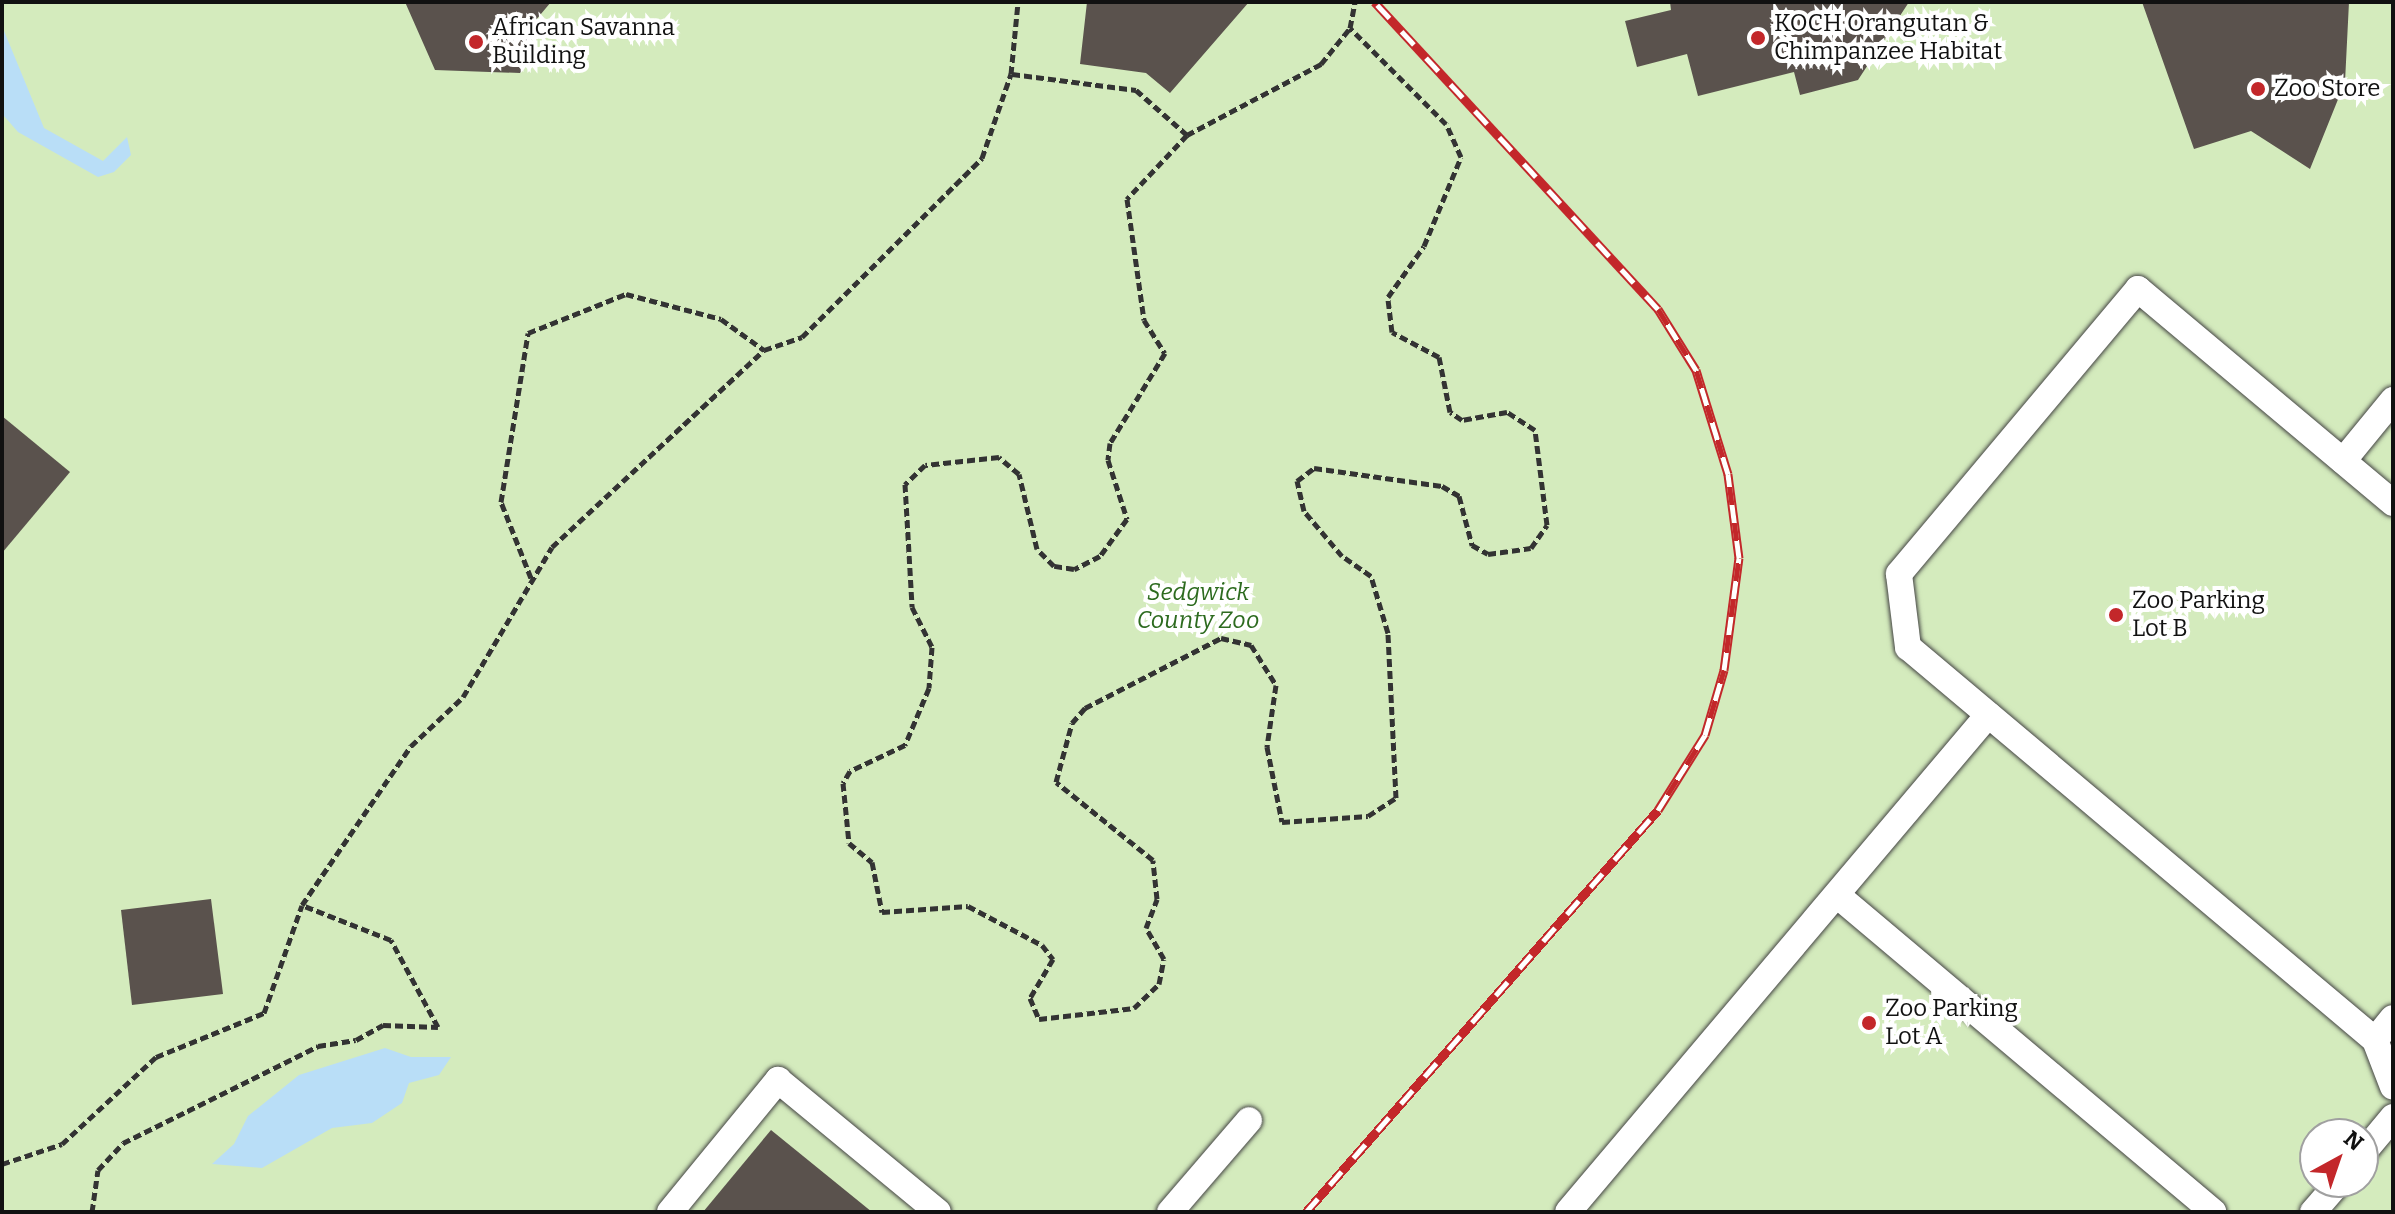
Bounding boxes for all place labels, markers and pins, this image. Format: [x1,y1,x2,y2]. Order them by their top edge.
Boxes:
place label: KOCH Orangutan & Chimpanzee Habitat [1774,10,2002,66]
place label: African Savanna Building [492,14,675,70]
marker: KOCH Orangutan & Chimpanzee Habitat [1749,29,1767,47]
marker: African Savanna Building [467,33,485,51]
place label: Zoo Store [2274,75,2380,103]
marker: Zoo Store [2249,80,2267,98]
place label: Zoo Parking Lot B [2132,587,2265,643]
marker: Zoo Parking Lot B [2107,606,2125,624]
place label: Zoo Parking Lot A [1885,995,2018,1051]
marker: Zoo Parking Lot A [1860,1014,1878,1032]

